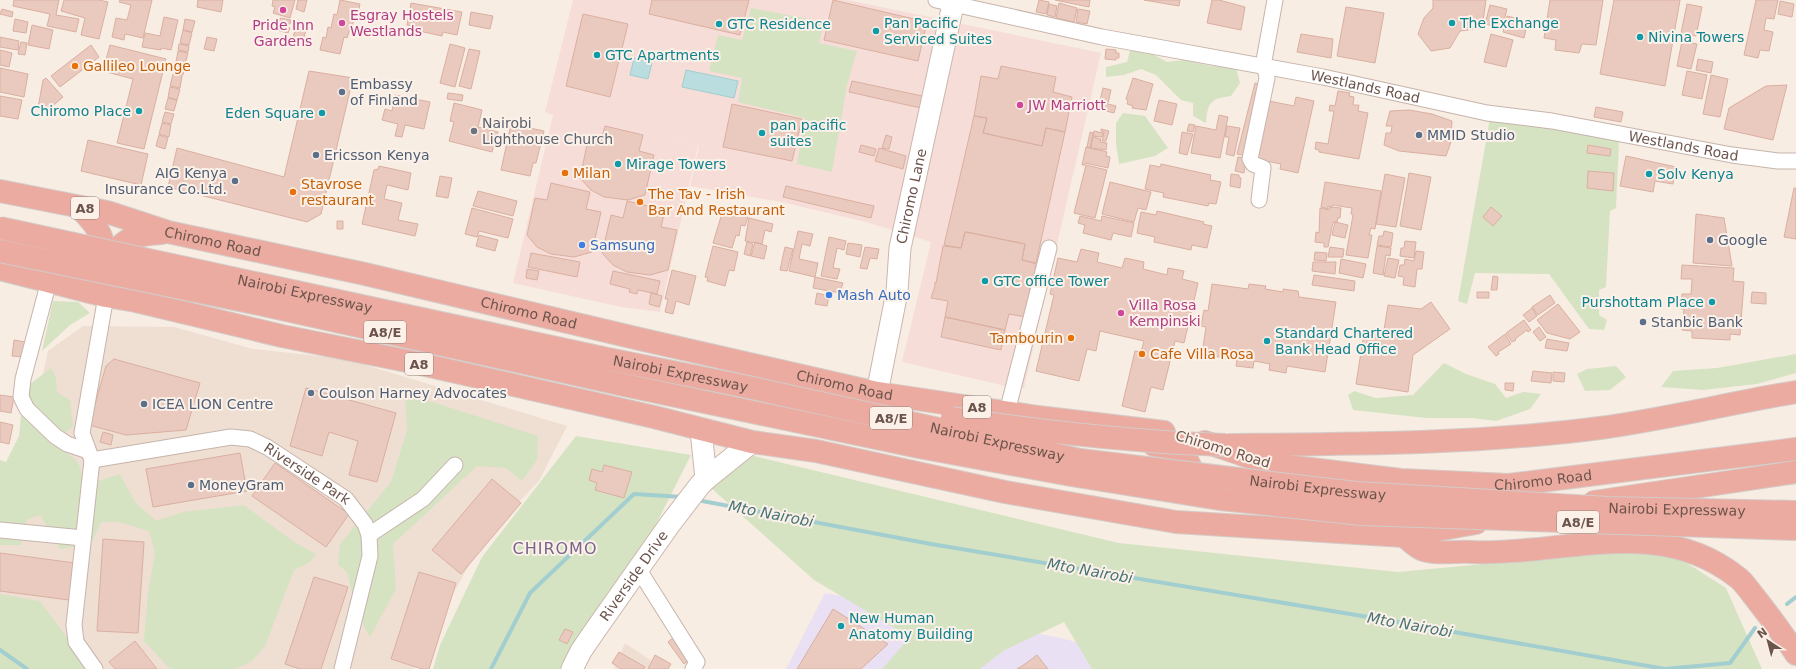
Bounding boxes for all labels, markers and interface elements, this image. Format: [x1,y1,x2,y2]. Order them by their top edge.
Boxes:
marker: Pride Inn Gardens [278,5,288,15]
place label: Esgray Hostels Westlands [350,7,454,39]
place label: Pan Pacific Serviced Suites [884,15,992,47]
place label: The Exchange [1459,15,1559,31]
place label: GTC Residence [727,16,831,32]
place label: Pride Inn Gardens [252,17,314,49]
marker: Esgray Hostels Westlands [337,18,347,28]
marker: The Exchange [1447,18,1457,28]
marker: GTC Residence [714,19,724,29]
marker: Pan Pacific Serviced Suites [871,26,881,36]
place label: Nivina Towers [1648,29,1744,45]
marker: Nivina Towers [1635,32,1645,42]
place label: GTC Apartments [605,47,720,63]
marker: GTC Apartments [592,50,602,60]
place label: Gallileo Lounge [83,58,191,74]
marker: Gallileo Lounge [70,61,80,71]
street label: Westlands Road [1309,67,1422,106]
place label: Embassy of Finland [350,76,418,108]
marker: Embassy of Finland [337,87,347,97]
place label: JW Marriott [1027,97,1106,113]
marker: JW Marriott [1015,100,1025,110]
place label: Chiromo Place [31,103,131,119]
place label: Eden Square [225,105,314,121]
marker: Chiromo Place [134,106,144,116]
marker: Eden Square [317,108,327,118]
place label: Nairobi Lighthouse Church [482,115,613,147]
place label: pan pacific suites [770,117,846,149]
marker: Nairobi Lighthouse Church [469,126,479,136]
place label: MMID Studio [1427,127,1515,143]
marker: pan pacific suites [757,128,767,138]
street label: Westlands Road [1627,128,1740,164]
marker: MMID Studio [1414,130,1424,140]
place label: Ericsson Kenya [324,147,430,163]
street label: Chiromo Lane [893,147,929,245]
marker: Ericsson Kenya [311,150,321,160]
place label: Mirage Towers [626,156,726,172]
marker: Mirage Towers [613,159,623,169]
place label: AIG Kenya Insurance Co.Ltd. [105,165,227,197]
place label: Milan [573,165,610,181]
place label: Solv Kenya [1657,166,1734,182]
marker: Milan [560,168,570,178]
marker: Solv Kenya [1644,169,1654,179]
marker: AIG Kenya Insurance Co.Ltd. [230,176,240,186]
place label: Stavrose restaurant [301,176,375,208]
place label: The Tav - Irish Bar And Restaurant [647,186,785,218]
marker: Stavrose restaurant [288,187,298,197]
road number: A8 [71,197,99,219]
marker: The Tav - Irish Bar And Restaurant [635,197,645,207]
street label: Chiromo Road [163,223,263,260]
place label: Google [1718,232,1767,248]
marker: Google [1705,235,1715,245]
place label: Samsung [590,237,655,253]
marker: Samsung [577,240,587,250]
street label: Nairobi Expressway [236,271,374,316]
place label: GTC office Tower [993,273,1109,289]
marker: GTC office Tower [980,276,990,286]
place label: Mash Auto [837,287,911,303]
marker: Mash Auto [824,290,834,300]
street label: Chiromo Road [479,294,579,332]
place label: Purshottam Place [1582,294,1704,310]
place label: Villa Rosa Kempinski [1129,297,1201,329]
marker: Purshottam Place [1707,297,1717,307]
marker: Villa Rosa Kempinski [1116,308,1126,318]
place label: Stanbic Bank [1651,314,1744,330]
marker: Stanbic Bank [1638,317,1648,327]
road number: A8/E [364,321,406,343]
place label: Standard Chartered Bank Head Office [1275,325,1413,357]
place label: Tambourin [989,330,1063,346]
marker: Tambourin [1066,333,1076,343]
marker: Standard Chartered Bank Head Office [1262,336,1272,346]
place label: Cafe Villa Rosa [1150,346,1254,362]
marker: Cafe Villa Rosa [1137,349,1147,359]
street label: Nairobi Expressway [612,352,750,395]
road number: A8 [405,353,433,375]
street label: Chiromo Road [795,367,894,403]
place label: Coulson Harney Advocates [319,385,507,401]
marker: Coulson Harney Advocates [306,388,316,398]
place label: ICEA LION Centre [152,396,273,412]
road number: A8 [963,396,991,418]
marker: ICEA LION Centre [139,399,149,409]
road number: A8/E [870,407,912,429]
street label: Nairobi Expressway [929,419,1066,464]
street label: Chiromo Road [1174,427,1272,471]
street label: Riverside Park [261,439,354,508]
street label: Chiromo Road [1494,467,1593,493]
street label: Nairobi Expressway [1249,472,1386,503]
place label: MoneyGram [199,477,284,493]
marker: MoneyGram [186,480,196,490]
water label: Mto Nairobi [727,497,816,531]
street label: Nairobi Expressway [1608,500,1746,519]
road number: A8/E [1557,511,1599,533]
street label: Riverside Drive [596,527,671,624]
district label: CHIROMO [512,539,598,558]
water label: Mto Nairobi [1046,555,1135,588]
water label: Mto Nairobi [1366,609,1455,642]
place label: New Human Anatomy Building [849,610,973,642]
marker: New Human Anatomy Building [836,621,846,631]
north arrow [1748,621,1788,661]
text: N [1755,625,1770,641]

